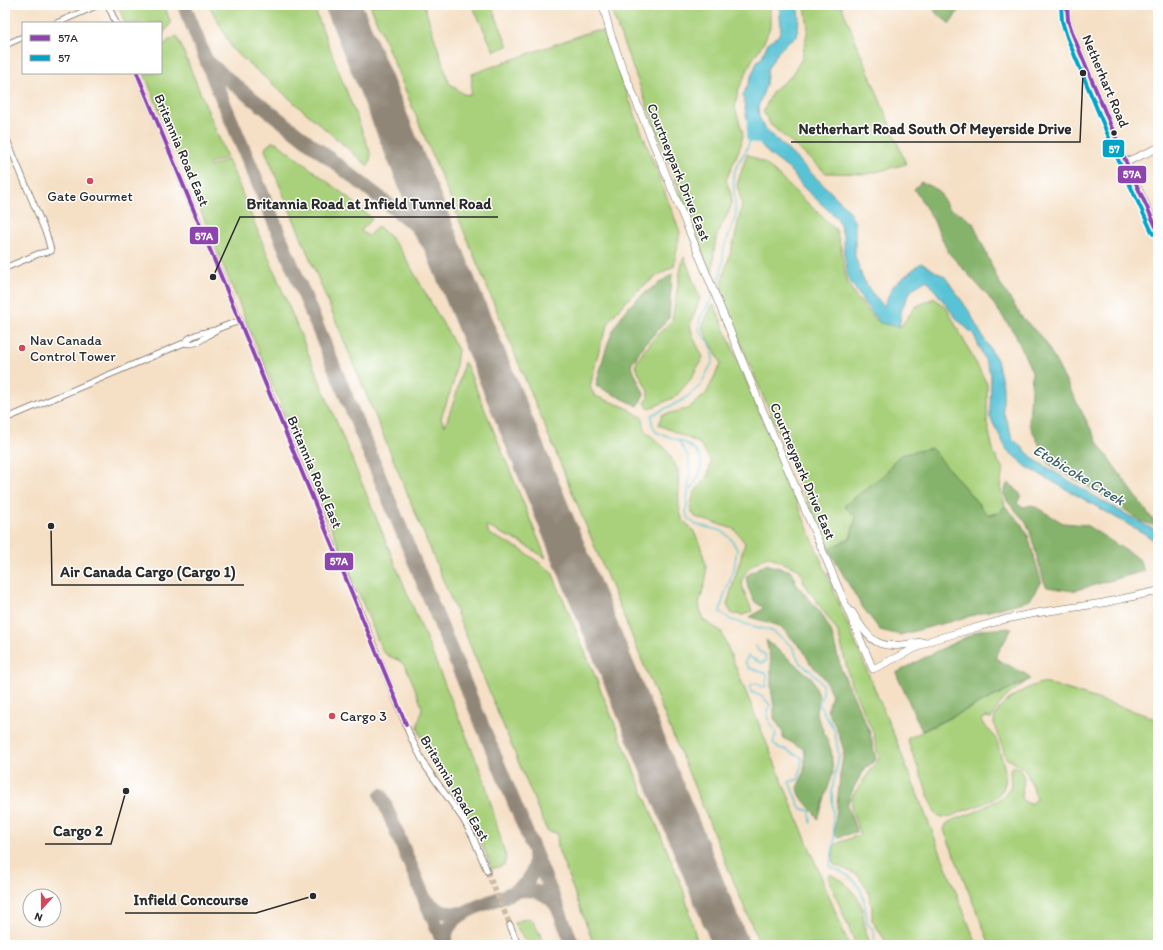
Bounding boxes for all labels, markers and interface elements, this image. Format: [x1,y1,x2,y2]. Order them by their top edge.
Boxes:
legend [22,22,162,74]
text: 57A [58,31,78,45]
street label: Netherhart Road [1078,32,1133,131]
text: 57 [58,51,70,65]
street label: Britannia Road East [150,91,213,209]
street label: Courtneypark Drive East [643,101,714,244]
callout: Netherhart Road South Of Meyerside Drive [791,115,1080,142]
text: Netherhart Road South Of Meyerside Drive [798,120,1072,139]
unlabelled marker [1109,128,1119,138]
line badge: 57 [1102,139,1125,158]
text: 57 [1108,143,1120,156]
line badge: 57A [1117,165,1147,184]
text: 57A [1123,168,1142,181]
marker: Gate Gourmet [85,176,95,186]
place label: Gate Gourmet [47,188,133,205]
callout: Britannia Road at Infield Tunnel Road [240,190,498,217]
text: Britannia Road at Infield Tunnel Road [247,195,492,213]
line badge: 57A [189,226,219,245]
text: 57A [195,230,214,243]
place label: Nav Canada Control Tower [30,332,116,365]
marker: Nav Canada Control Tower [17,343,27,353]
street label: Courtneypark Drive East [766,400,839,542]
street label: Britannia Road East [283,413,346,531]
water label: Etobicoke Creek [1030,441,1129,510]
line badge: 57A [324,552,354,571]
text: 57A [330,555,349,568]
callout: Air Canada Cargo (Cargo 1) [52,558,244,585]
text: Air Canada Cargo (Cargo 1) [59,563,236,582]
place label: Cargo 3 [340,708,387,725]
marker: Cargo 3 [327,711,337,721]
street label: Britannia Road East [416,732,493,844]
callout: Cargo 2 [45,817,111,844]
text: Cargo 2 [53,822,103,841]
callout: Infield Concourse [125,886,256,913]
north arrow [22,888,62,928]
text: Infield Concourse [134,891,248,909]
text: N [33,909,44,924]

